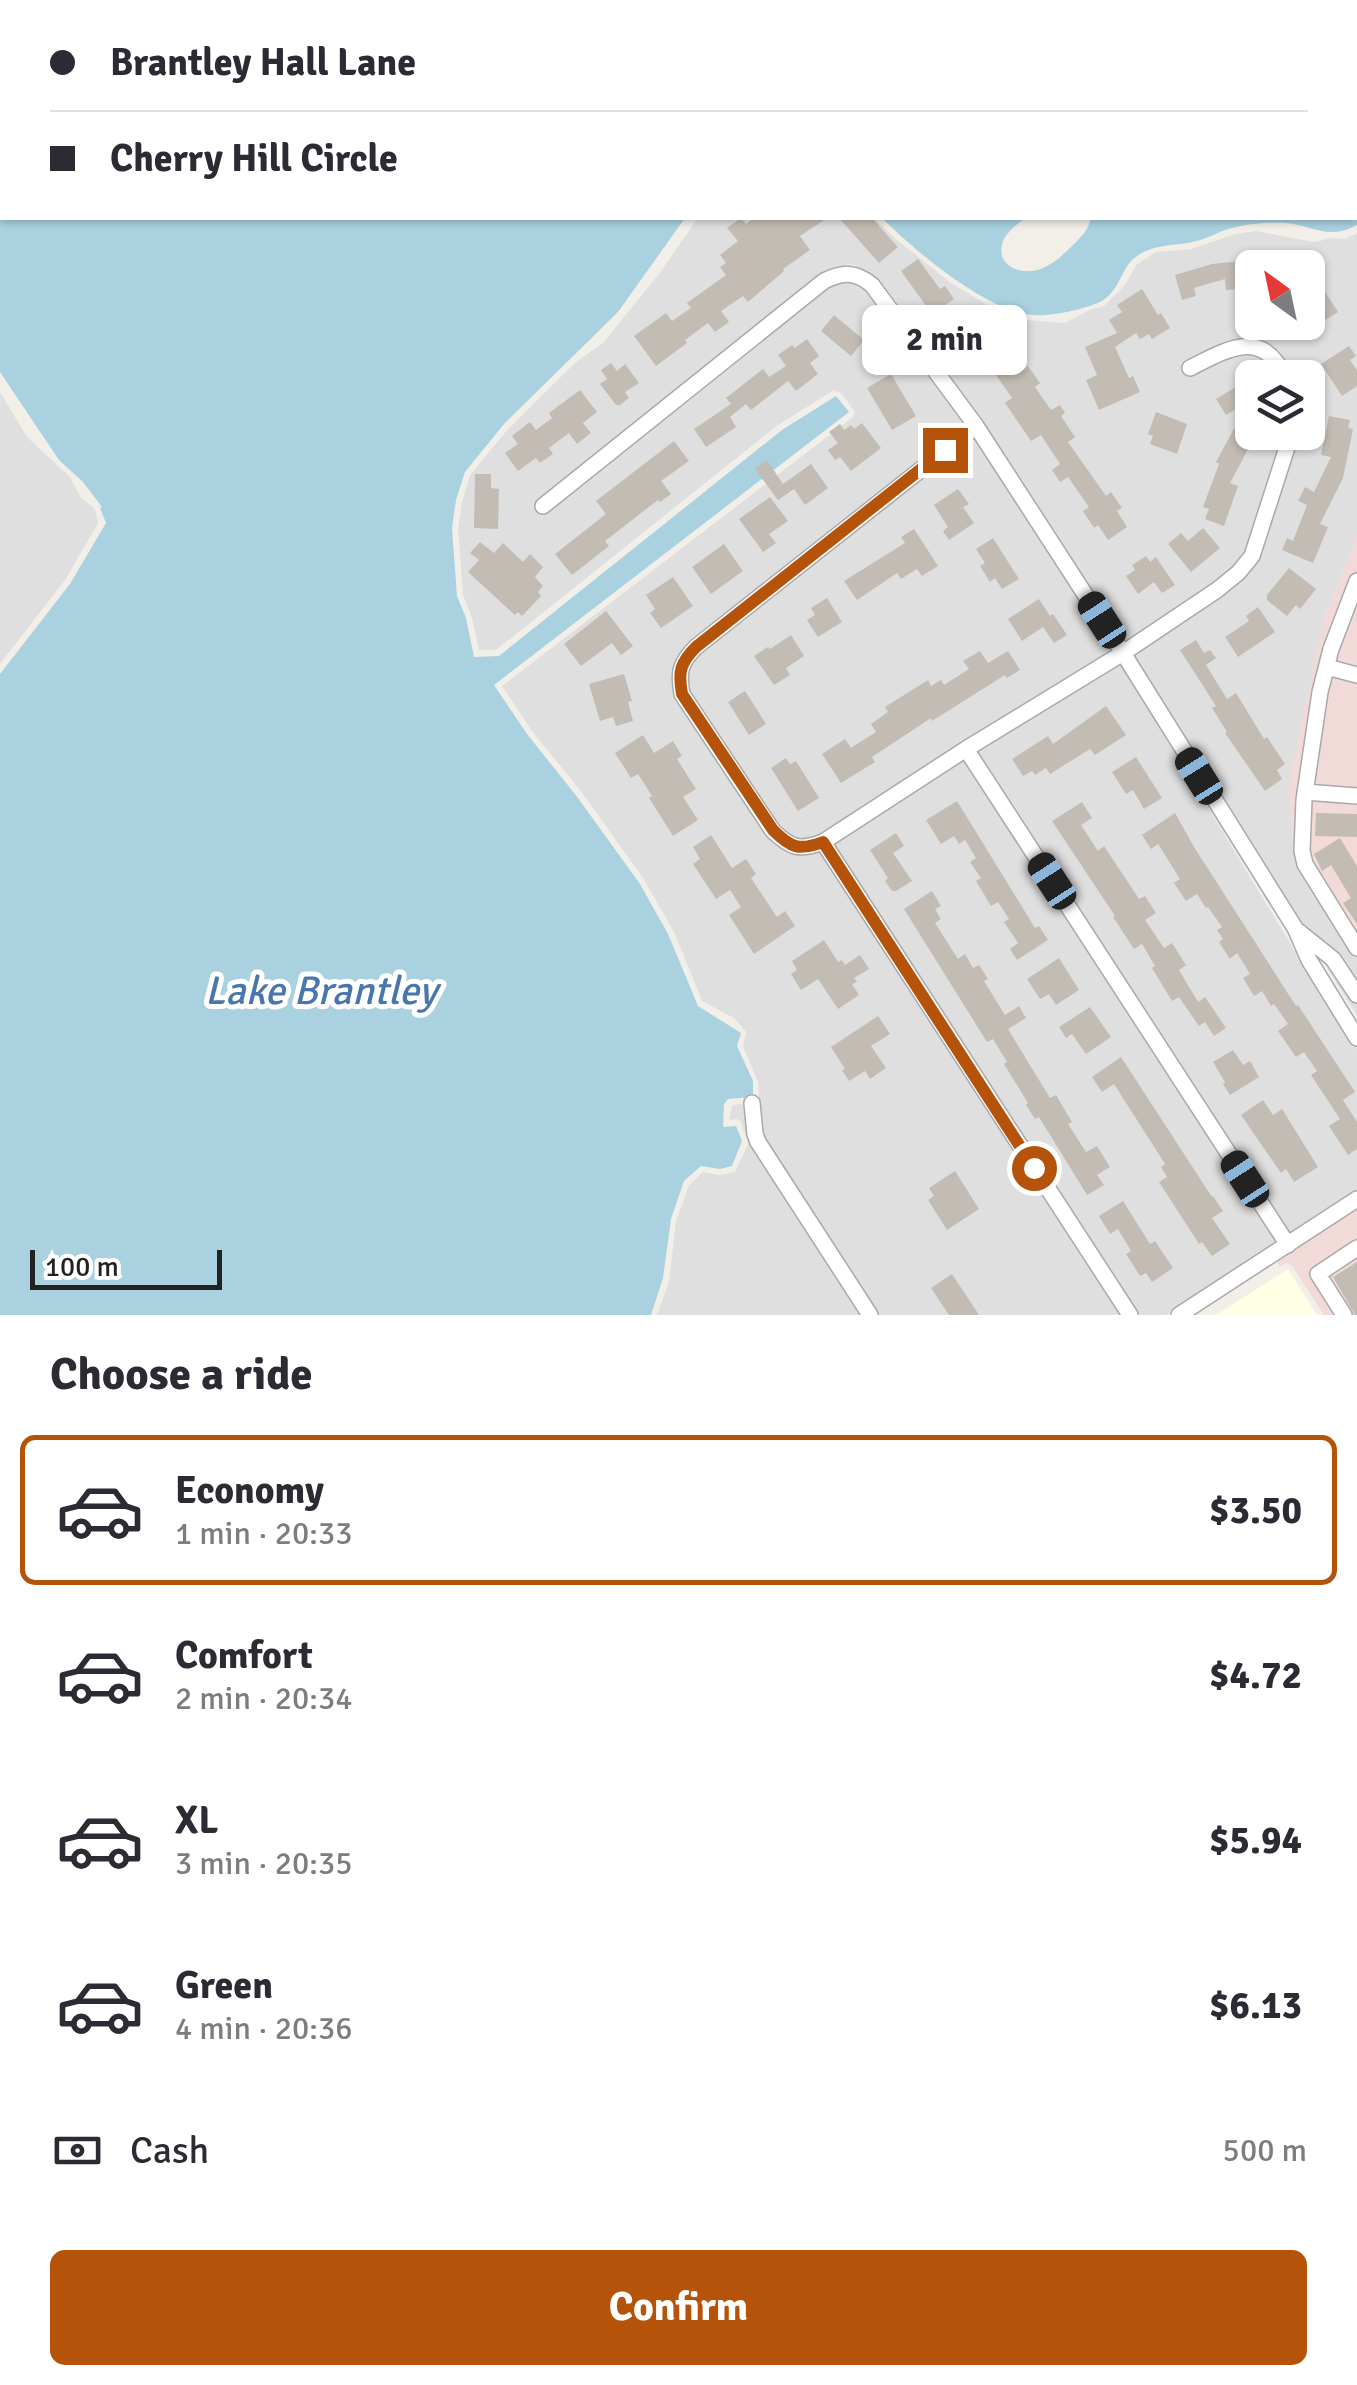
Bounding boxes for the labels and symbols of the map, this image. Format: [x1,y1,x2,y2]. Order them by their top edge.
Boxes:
north arrow [1235,250,1325,340]
callout: 2 min [862,305,1028,375]
route end [923,428,968,473]
car [1073,587,1131,653]
car [1170,743,1228,809]
car [1023,848,1081,914]
water label: Lake Brantley [205,966,443,1016]
route start [1012,1146,1057,1191]
car [1216,1146,1274,1212]
scale bar [30,1245,222,1290]

